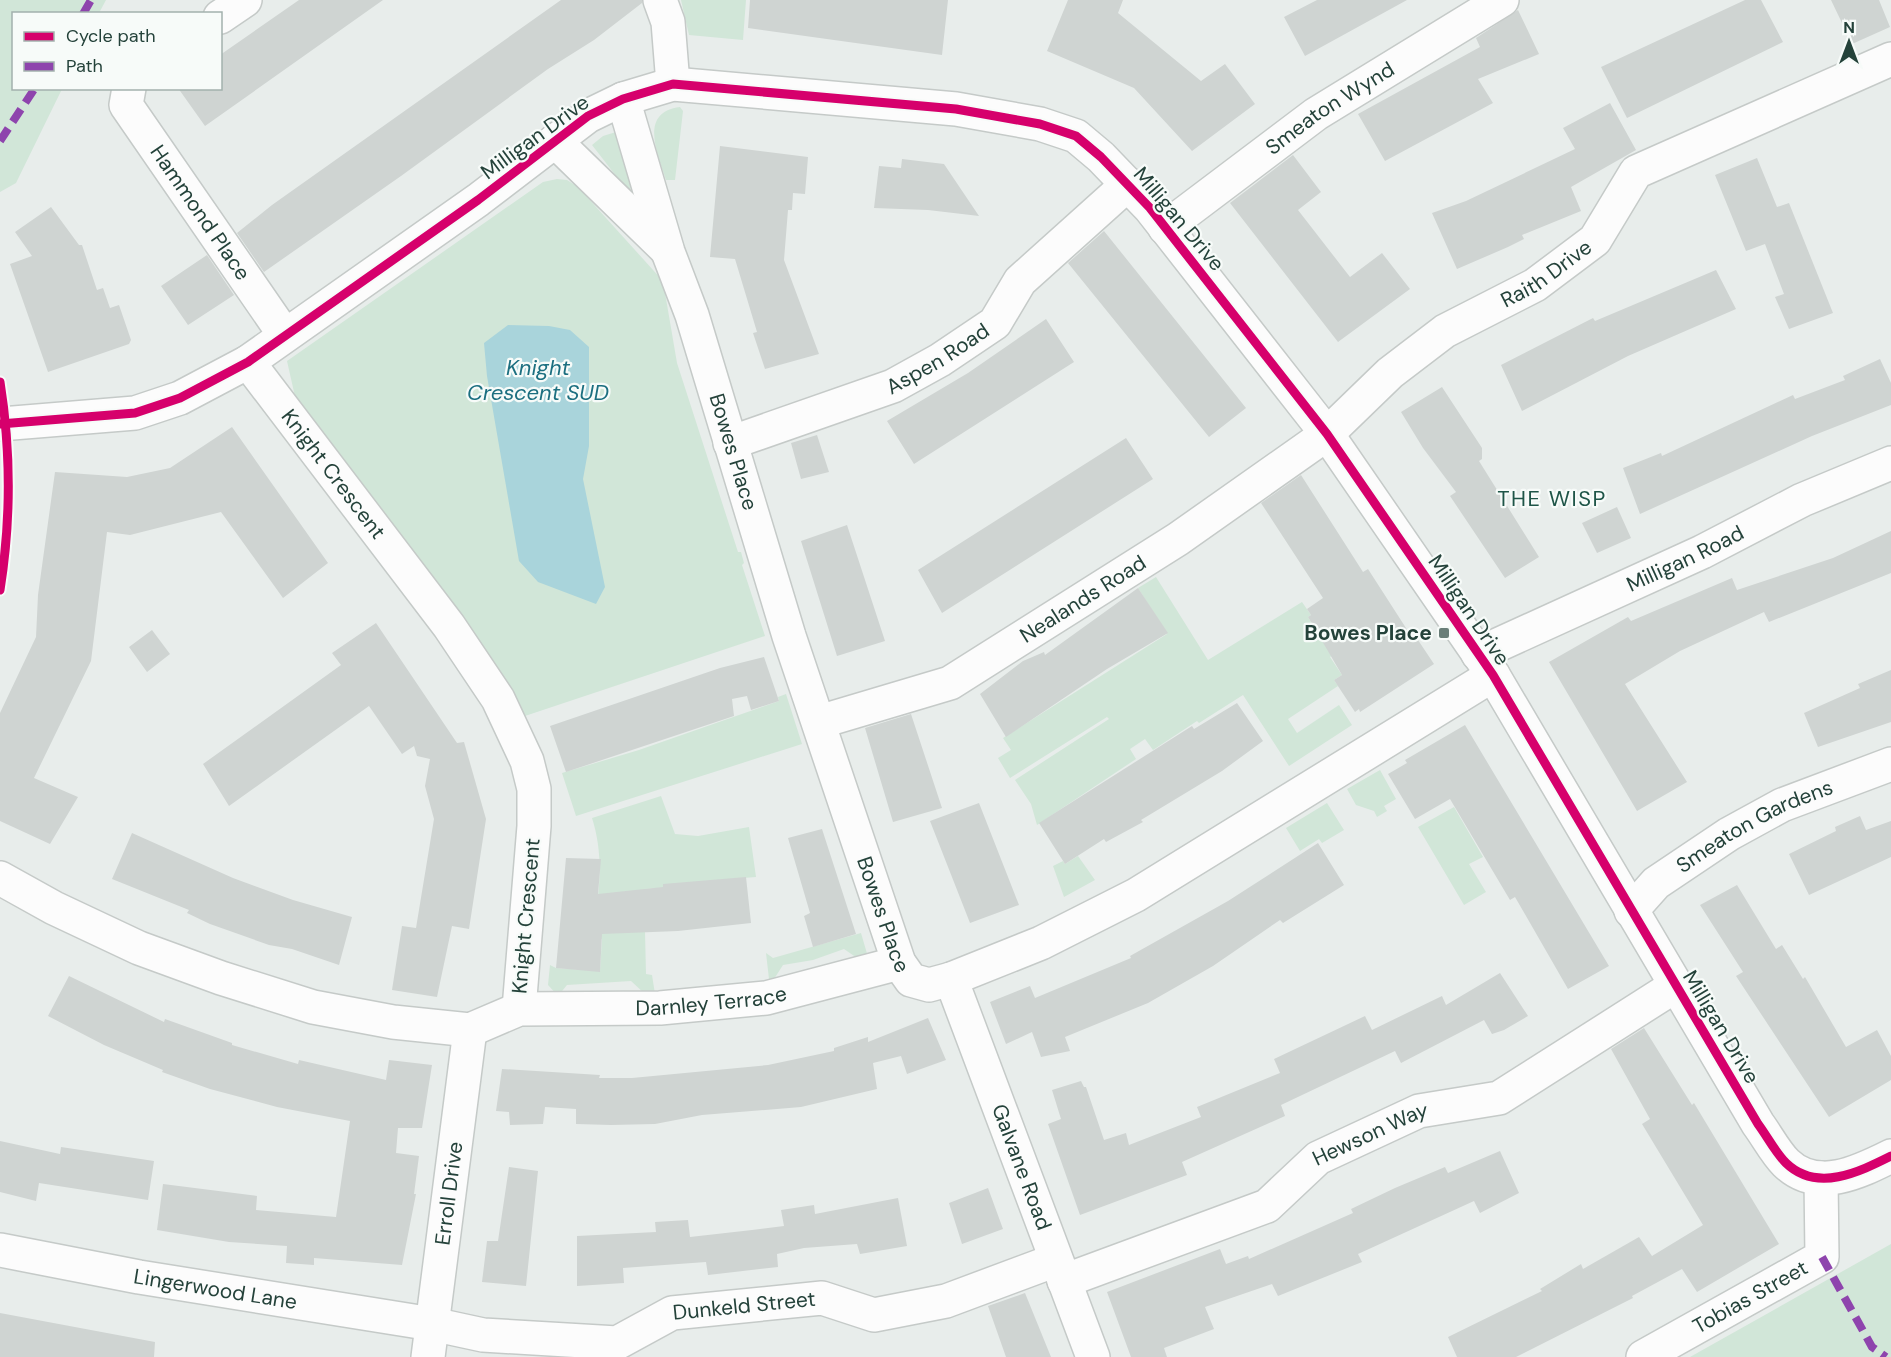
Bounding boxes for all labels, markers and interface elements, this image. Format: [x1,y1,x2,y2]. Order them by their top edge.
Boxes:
legend [12,12,222,90]
north arrow [1819,12,1879,72]
text: N [1843,17,1855,38]
text: Cycle path [66,24,156,48]
text: Path [66,54,103,78]
street label: Smeaton Wynd [1260,55,1400,161]
street label: Milligan Drive [475,88,595,186]
street label: Hammond Place [144,139,257,286]
street label: Milligan Drive [1127,161,1231,277]
street label: Raith Drive [1496,233,1598,314]
street label: Aspen Road [881,317,995,401]
water label: Knight Crescent SUD [467,353,609,407]
street label: Bowes Place [703,390,764,514]
street label: Knight Crescent [275,404,392,545]
district label: THE WISP [1497,484,1607,513]
street label: Milligan Road [1622,519,1749,599]
street label: Nealands Road [1015,549,1151,649]
street label: Milligan Drive [1422,549,1516,671]
place label: Bowes Place [1304,619,1432,647]
marker: Bowes Place [1437,626,1451,640]
street label: Smeaton Gardens [1671,773,1837,879]
street label: Knight Crescent [505,837,547,995]
street label: Bowes Place [850,853,916,979]
street label: Milligan Drive [1676,965,1766,1089]
street label: Darnley Terrace [635,979,790,1022]
street label: Hewson Way [1308,1096,1430,1173]
street label: Galvane Road [985,1100,1058,1234]
street label: Erroll Drive [428,1140,470,1247]
street label: Tobias Street [1688,1254,1813,1340]
street label: Lingerwood Lane [132,1262,299,1316]
street label: Dunkeld Street [672,1285,817,1327]

